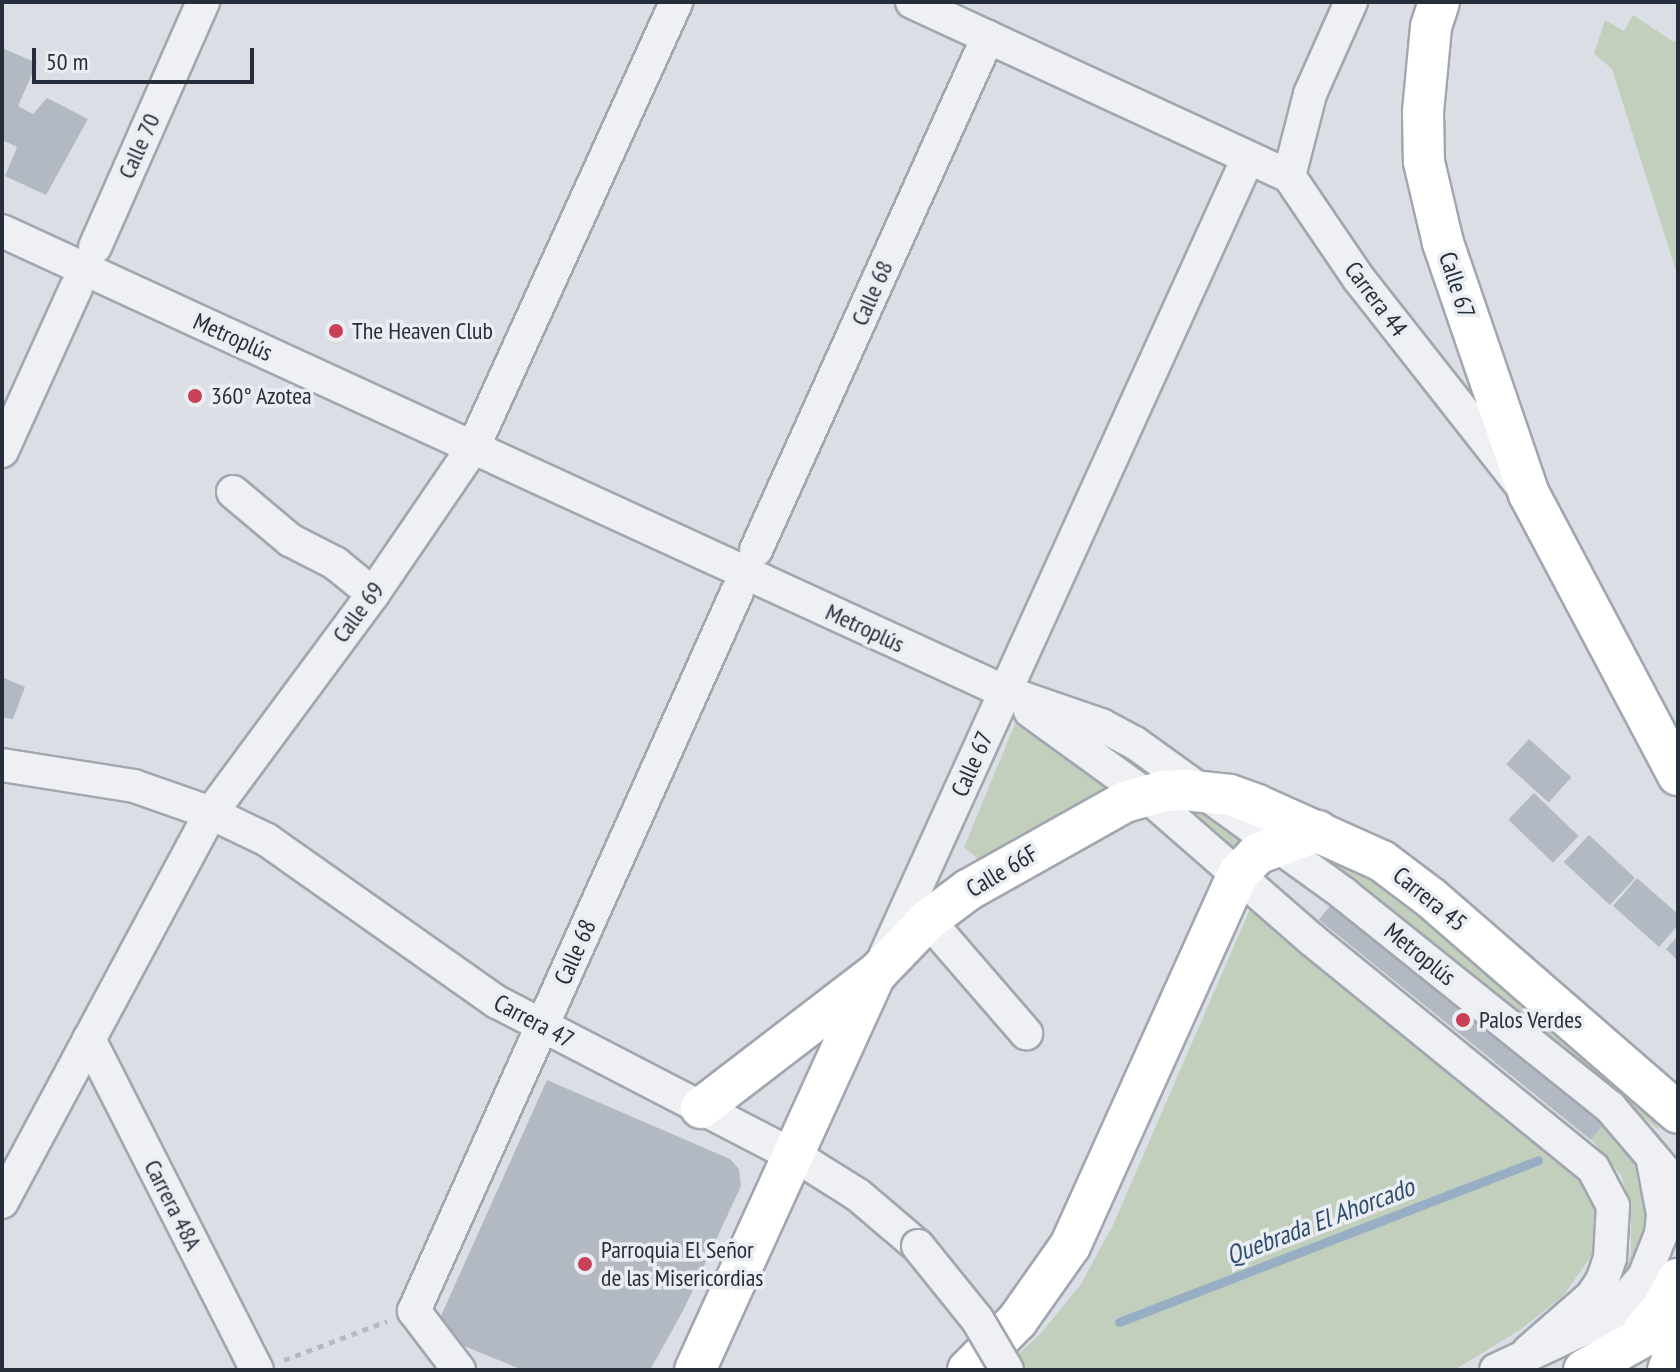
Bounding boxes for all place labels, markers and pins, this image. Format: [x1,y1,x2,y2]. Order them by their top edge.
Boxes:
place label: The Heaven Club [352,317,493,345]
marker: The Heaven Club [327,322,345,340]
place label: 360° Azotea [211,382,312,410]
marker: 360° Azotea [186,387,204,405]
place label: Palos Verdes [1479,1006,1583,1034]
marker: Palos Verdes [1454,1011,1472,1029]
place label: Parroquia El Señor de las Misericordias [601,1236,763,1292]
marker: Parroquia El Señor de las Misericordias [576,1255,594,1273]

